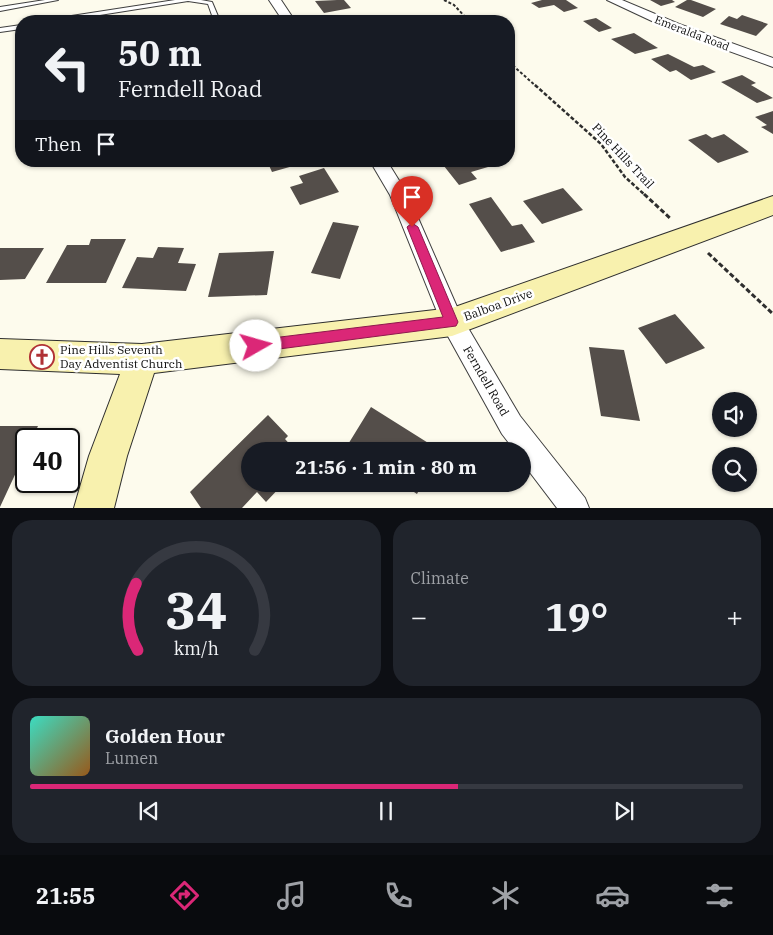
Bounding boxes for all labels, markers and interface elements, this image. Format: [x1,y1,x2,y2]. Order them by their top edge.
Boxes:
street label: Emeralda Road [653,12,732,54]
text: 50 m [118,30,202,76]
icon: left [35,35,100,100]
text: Ferndell Road [118,74,262,103]
street label: Pine Hills Trail [589,120,658,192]
icon: arrive [92,130,120,158]
text: Then [35,132,82,156]
pin [391,176,433,227]
icon: arrive [398,183,426,211]
street label: Balboa Drive [461,285,534,324]
position arrow [229,319,281,371]
place label: Pine Hills Seventh Day Adventist Church [60,342,183,371]
street label: Ferndell Road [460,343,513,419]
church icon: Pine Hills Seventh Day Adventist Church [29,344,55,370]
map controls [712,392,757,492]
button: sound [712,392,757,437]
speed limit sign: 40 [15,428,80,493]
button: search [712,447,757,492]
text: 21:56 · 1 min · 80 m [295,455,477,479]
text: Climate [411,568,469,588]
text: 34 [165,576,227,643]
text: 19° [545,592,608,641]
text: − [411,598,427,635]
text: + [726,598,743,635]
text: km/h [174,637,219,660]
text: Golden Hour [105,724,225,748]
text: Lumen [105,748,158,768]
icon: previous [135,797,163,825]
icon: pause [372,797,400,825]
icon: next [610,797,638,825]
icon: directions [167,878,202,913]
icon: music [274,878,309,913]
icon: phone [381,878,416,913]
icon: climate [488,878,523,913]
icon: car [595,878,630,913]
icon: filters [702,878,737,913]
text: 21:55 [36,881,95,910]

